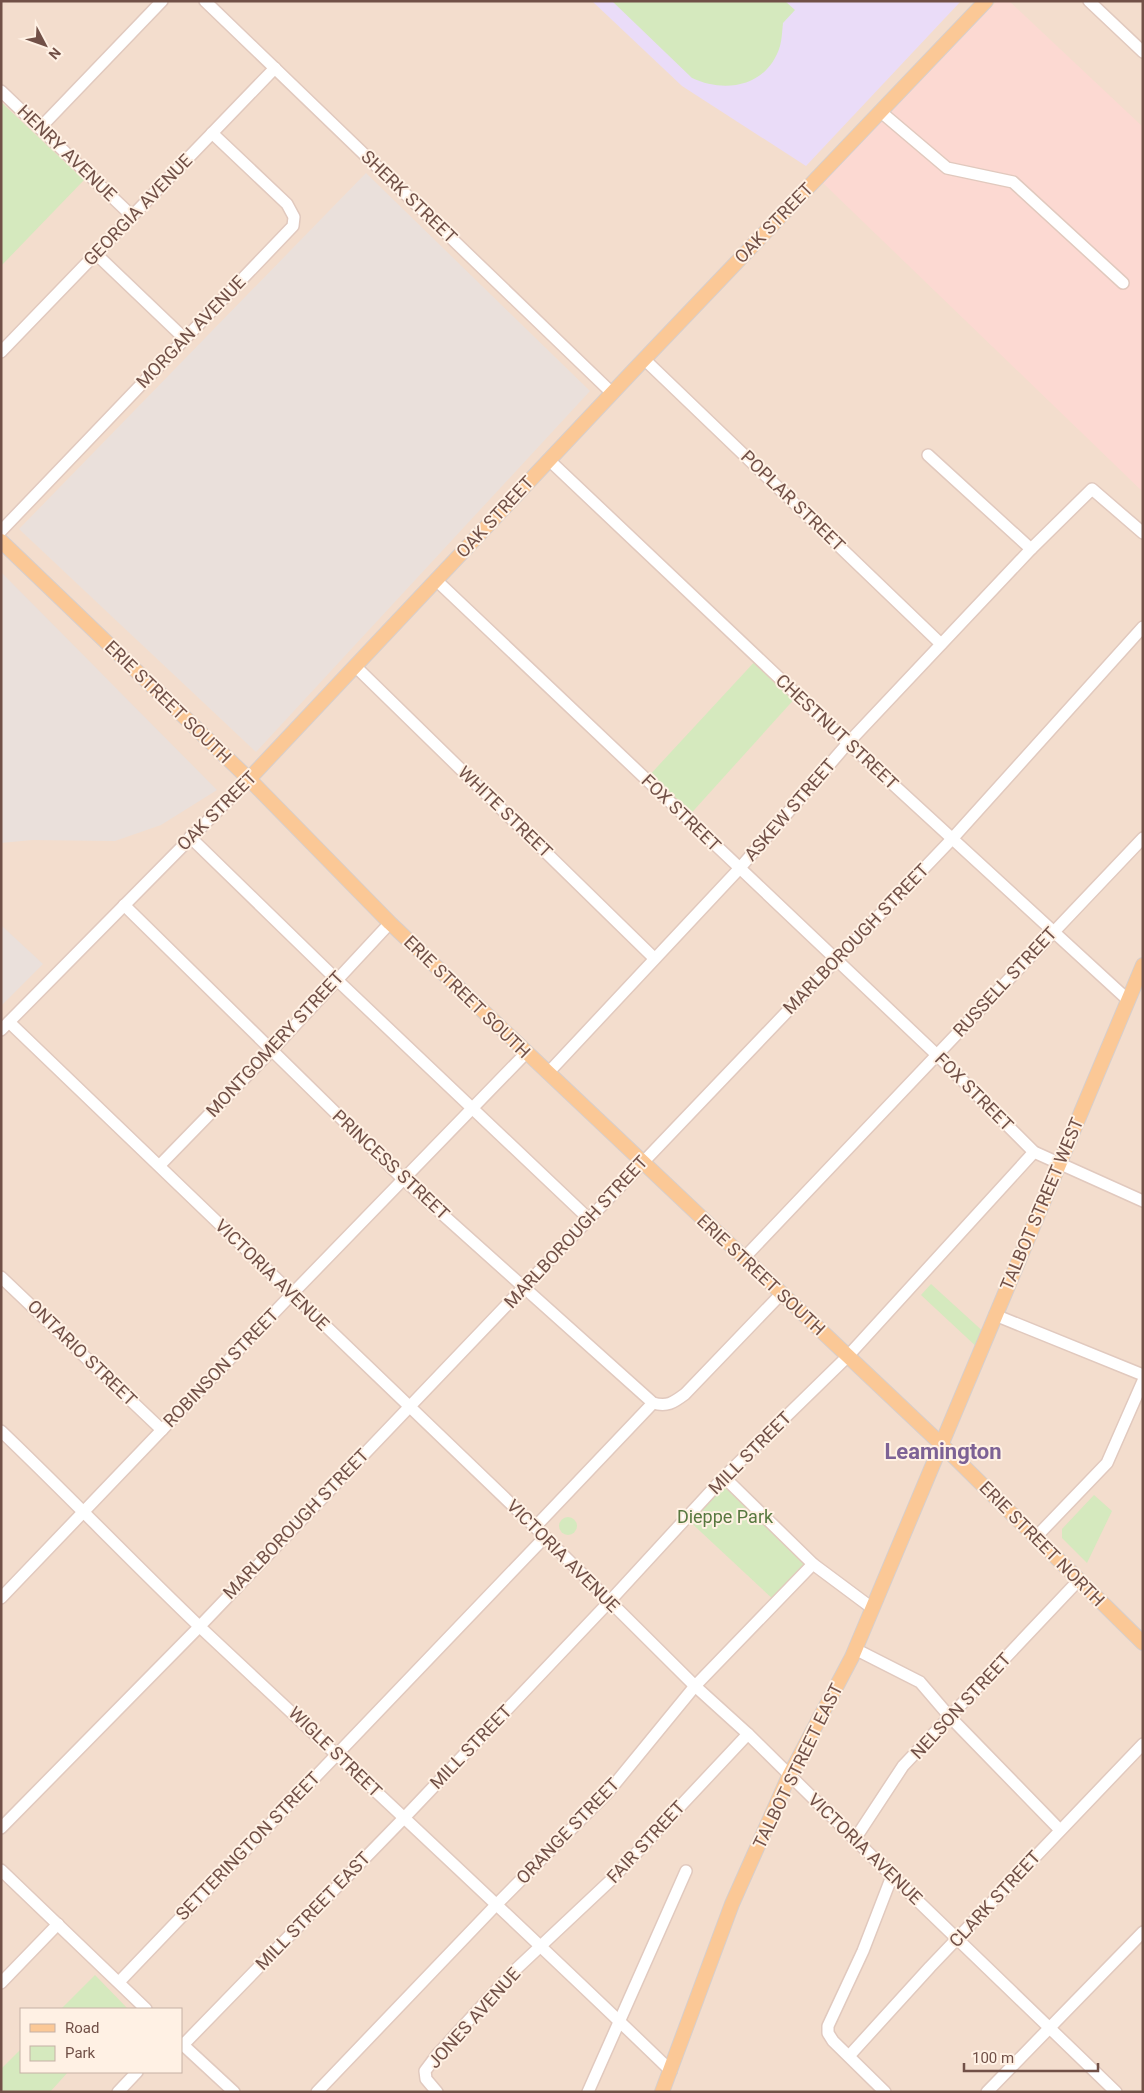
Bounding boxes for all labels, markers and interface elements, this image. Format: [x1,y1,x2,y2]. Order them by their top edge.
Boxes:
north arrow [20,20,70,70]
text: N [46,45,64,63]
street label: HENRY AVENUE [14,100,121,205]
street label: SHERK STREET [357,146,462,248]
street label: GEORGIA AVENUE [79,150,196,270]
street label: OAK STREET [730,178,817,267]
street label: MORGAN AVENUE [132,271,250,392]
street label: POPLAR STREET [737,446,850,556]
street label: OAK STREET [452,471,538,562]
street label: ERIE STREET SOUTH [101,636,236,767]
street label: CHESTNUT STREET [772,670,903,794]
street label: ASKEW STREET [740,754,840,865]
street label: WHITE STREET [454,761,557,862]
street label: OAK STREET [173,766,261,855]
street label: FOX STREET [637,770,725,856]
street label: MARLBOROUGH STREET [778,859,933,1018]
street label: RUSSELL STREET [948,922,1061,1041]
street label: ERIE STREET SOUTH [400,931,535,1062]
street label: MONTGOMERY STREET [202,966,348,1121]
street label: FOX STREET [931,1048,1018,1135]
street label: PRINCESS STREET [329,1105,454,1224]
street label: TALBOT STREET WEST [996,1114,1088,1293]
street label: MARLBOROUGH STREET [500,1151,652,1312]
street label: ERIE STREET SOUTH [693,1210,830,1339]
street label: VICTORIA AVENUE [211,1215,334,1334]
street label: ONTARIO STREET [23,1295,141,1410]
street label: ROBINSON STREET [159,1304,283,1431]
street label: MILL STREET [704,1407,796,1498]
district label: Leamington [884,1439,1002,1464]
street label: MARLBOROUGH STREET [218,1444,373,1603]
street label: ERIE STREET NORTH [975,1477,1109,1611]
street label: VICTORIA AVENUE [503,1495,624,1616]
park label: Dieppe Park [677,1506,774,1527]
street label: NELSON STREET [906,1648,1015,1763]
street label: TALBOT STREET EAST [748,1680,847,1852]
street label: MILL STREET [425,1700,516,1793]
street label: WIGLE STREET [284,1702,386,1802]
street label: SETTERINGTON STREET [171,1767,324,1924]
street label: ORANGE STREET [512,1773,624,1888]
street label: VICTORIA AVENUE [804,1789,927,1908]
street label: FAIR STREET [602,1796,689,1887]
street label: CLARK STREET [945,1846,1045,1951]
street label: MILL STREET EAST [251,1847,375,1974]
street label: JONES AVENUE [423,1963,524,2072]
legend [20,2008,182,2073]
text: Road [65,2019,99,2037]
scale bar [964,2040,1098,2072]
text: Park [65,2044,96,2062]
text: 100 m [972,2049,1014,2067]

